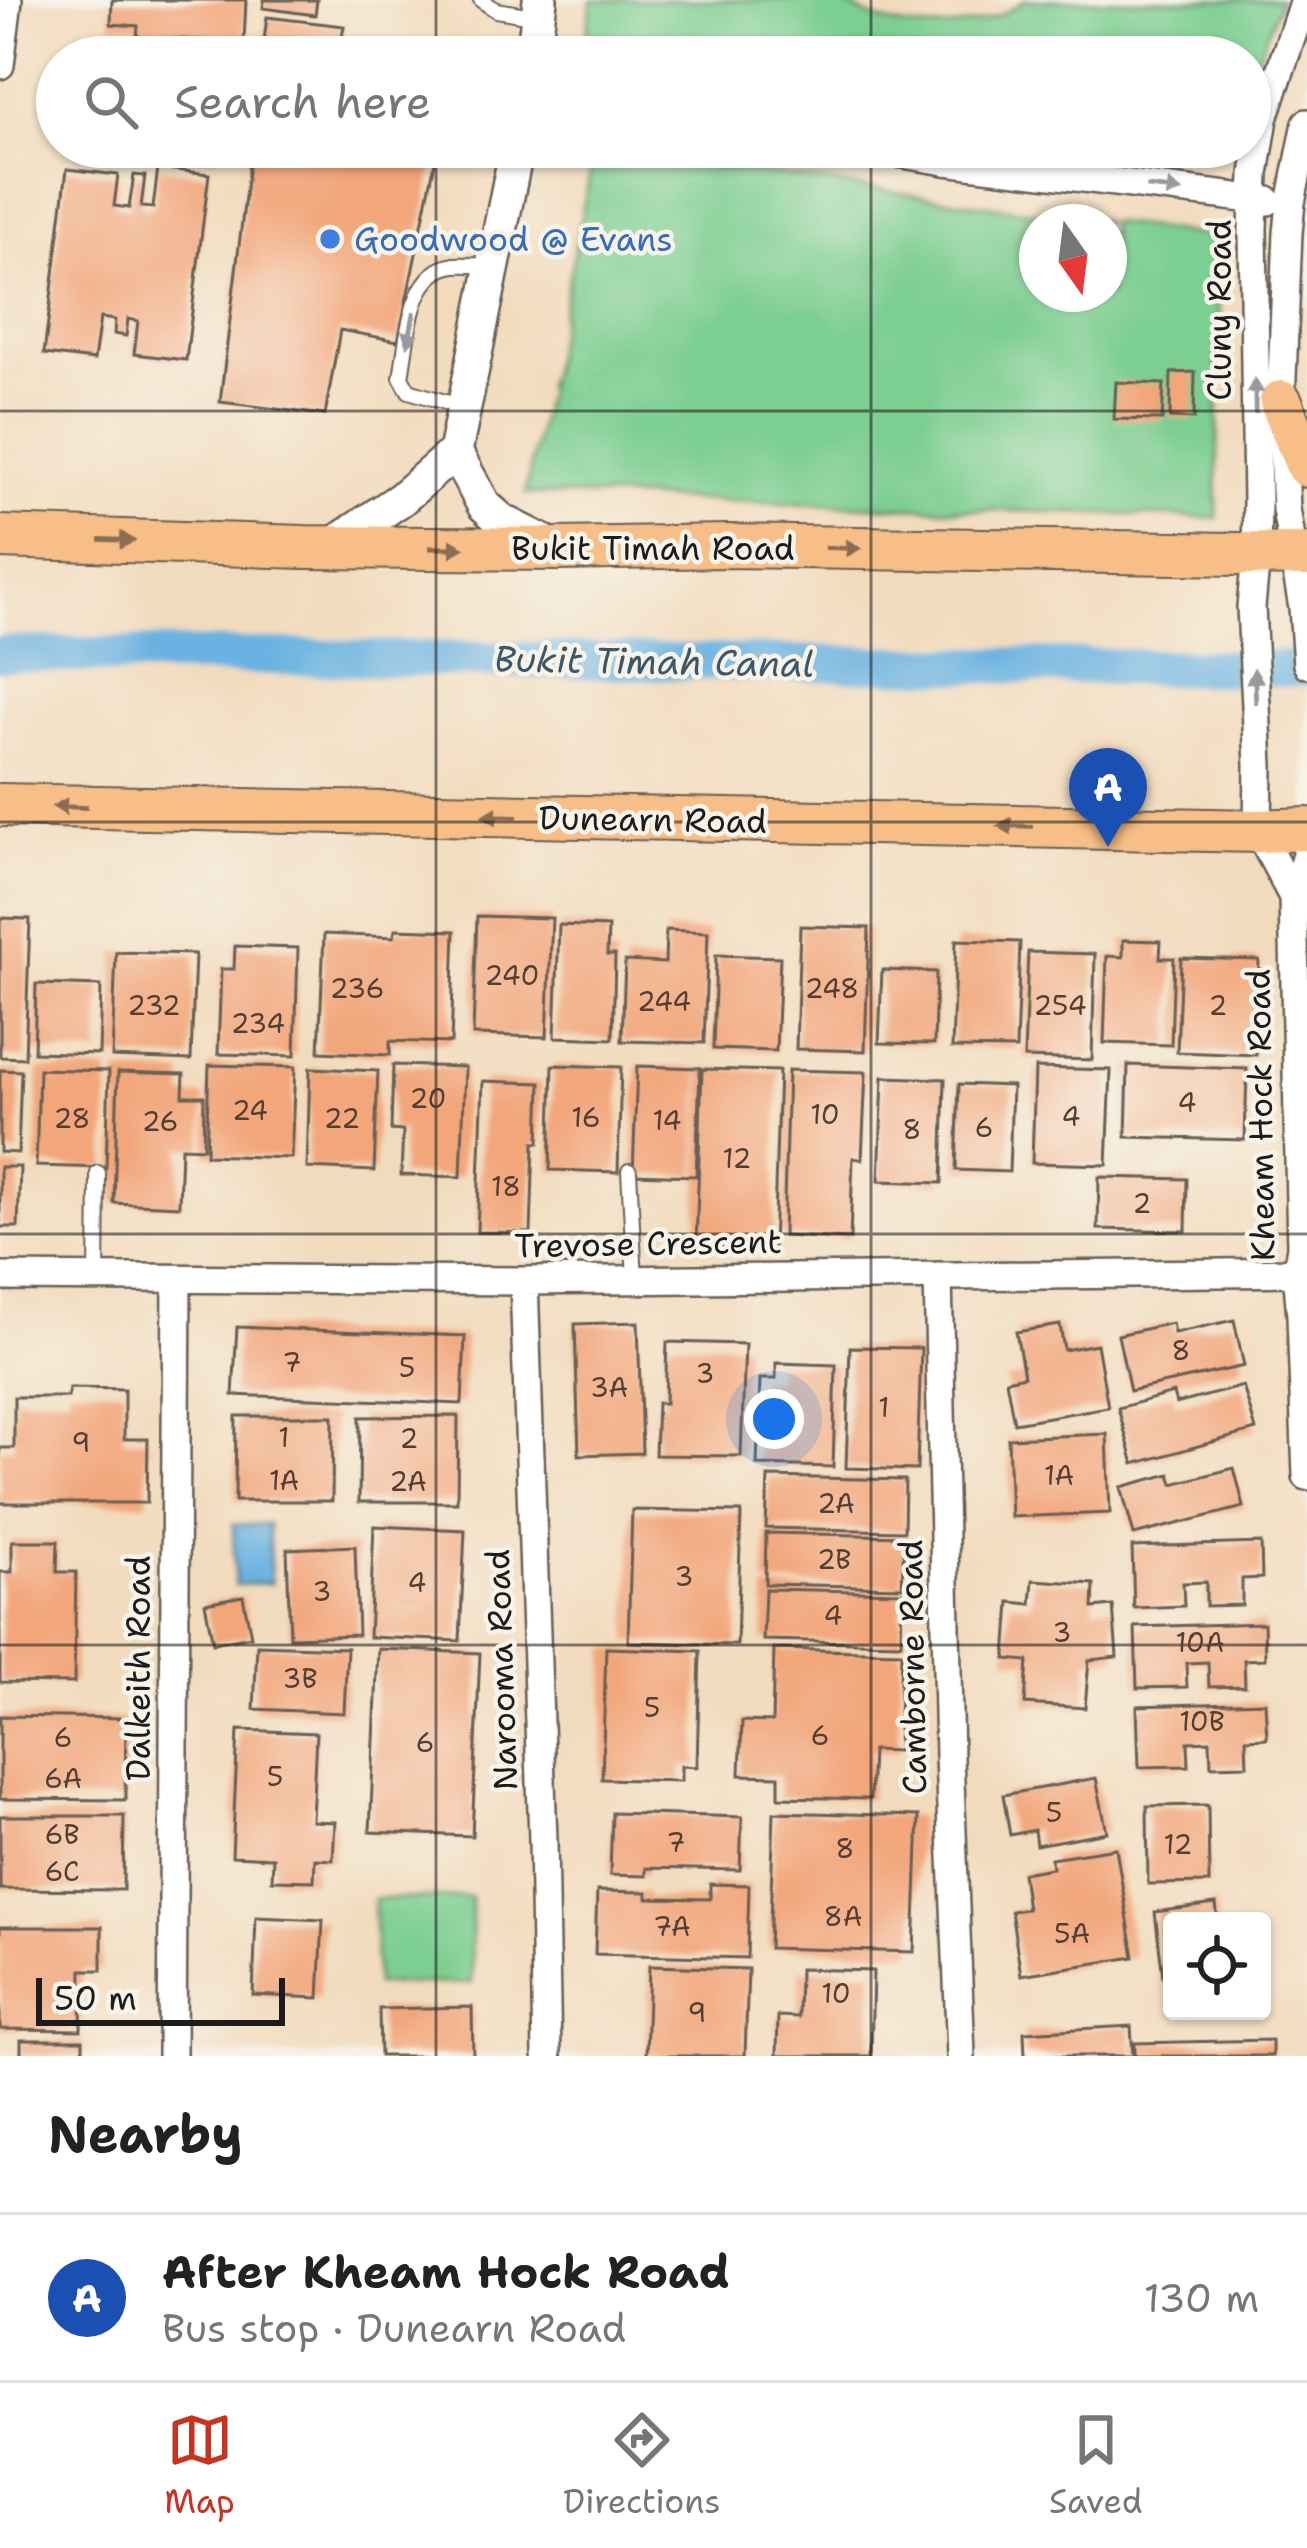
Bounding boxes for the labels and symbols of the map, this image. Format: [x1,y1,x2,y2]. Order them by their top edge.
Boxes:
one-way arrow [1146,179,1184,198]
north arrow [1019,204,1127,312]
place label: Goodwood @ Evans [354,217,673,262]
street label: Cluny Road [1197,219,1242,401]
marker: Goodwood @ Evans [317,226,343,252]
one-way arrow [401,311,420,349]
one-way arrow [1246,376,1265,414]
street label: Bukit Timah Road [511,526,795,571]
one-way arrow [99,531,137,550]
one-way arrow [429,538,467,558]
one-way arrow [825,538,863,557]
water label: Bukit Timah Canal [494,634,814,689]
one-way arrow [1245,666,1264,704]
pin: A [1069,748,1147,847]
street label: Dunearn Road [539,795,767,844]
one-way arrow [50,798,88,817]
one-way arrow [480,807,518,826]
one-way arrow [995,816,1033,836]
house number: 240 [485,957,539,994]
street label: Kheam Hock Road [1235,968,1286,1262]
house number: 236 [330,970,384,1007]
house number: 248 [805,970,859,1007]
house number: 244 [637,983,691,1020]
house number: 232 [127,987,181,1024]
house number: 254 [1033,987,1087,1024]
house number: 2 [1209,987,1227,1024]
house number: 234 [231,1005,285,1042]
house number: 20 [410,1080,446,1117]
house number: 4 [1178,1084,1196,1121]
house number: 24 [232,1092,268,1129]
house number: 10 [810,1096,840,1133]
house number: 4 [1062,1098,1080,1135]
house number: 16 [571,1099,601,1136]
house number: 28 [54,1100,90,1137]
house number: 22 [324,1100,360,1137]
house number: 14 [653,1102,681,1139]
house number: 26 [142,1103,178,1140]
house number: 6 [975,1109,993,1146]
house number: 8 [903,1111,921,1148]
house number: 12 [723,1140,751,1177]
house number: 18 [491,1168,521,1205]
house number: 2 [1133,1185,1151,1222]
street label: Trevose Crescent [514,1219,782,1268]
house number: 8 [1172,1332,1190,1369]
house number: 7 [283,1344,301,1381]
house number: 5 [399,1349,415,1386]
house number: 3 [696,1355,714,1392]
house number: 3A [590,1369,628,1406]
your location [744,1389,804,1449]
house number: 1 [878,1389,890,1426]
house number: 1 [278,1419,290,1456]
house number: 2 [400,1420,418,1457]
house number: 9 [72,1424,90,1461]
house number: 1A [1044,1457,1074,1494]
house number: 1A [269,1462,299,1499]
house number: 2A [389,1463,427,1500]
house number: 2A [817,1485,855,1522]
street label: Camborne Road [888,1539,937,1795]
house number: 2B [817,1541,851,1578]
street label: Narooma Road [475,1548,528,1791]
street label: Dalkeith Road [116,1555,161,1781]
house number: 3 [675,1558,693,1595]
house number: 4 [408,1564,426,1601]
house number: 3 [313,1573,331,1610]
house number: 4 [824,1597,842,1634]
house number: 3 [1053,1614,1071,1651]
house number: 10A [1175,1624,1225,1661]
house number: 3B [283,1660,317,1697]
house number: 5 [644,1689,660,1726]
house number: 10B [1179,1703,1225,1740]
house number: 6 [811,1717,829,1754]
house number: 6 [54,1719,72,1756]
house number: 6 [416,1724,434,1761]
house number: 5 [267,1758,283,1795]
house number: 6A [44,1760,82,1797]
house number: 5 [1046,1794,1062,1831]
house number: 6B [45,1816,79,1853]
house number: 7 [667,1824,685,1861]
house number: 12 [1164,1826,1192,1863]
house number: 8 [836,1830,854,1867]
house number: 6C [45,1853,79,1890]
house number: 8A [824,1898,862,1935]
house number: 7A [653,1908,691,1945]
house number: 5A [1054,1915,1090,1952]
scale bar [36,1972,285,2025]
house number: 10 [821,1975,851,2012]
house number: 9 [688,1994,706,2031]

